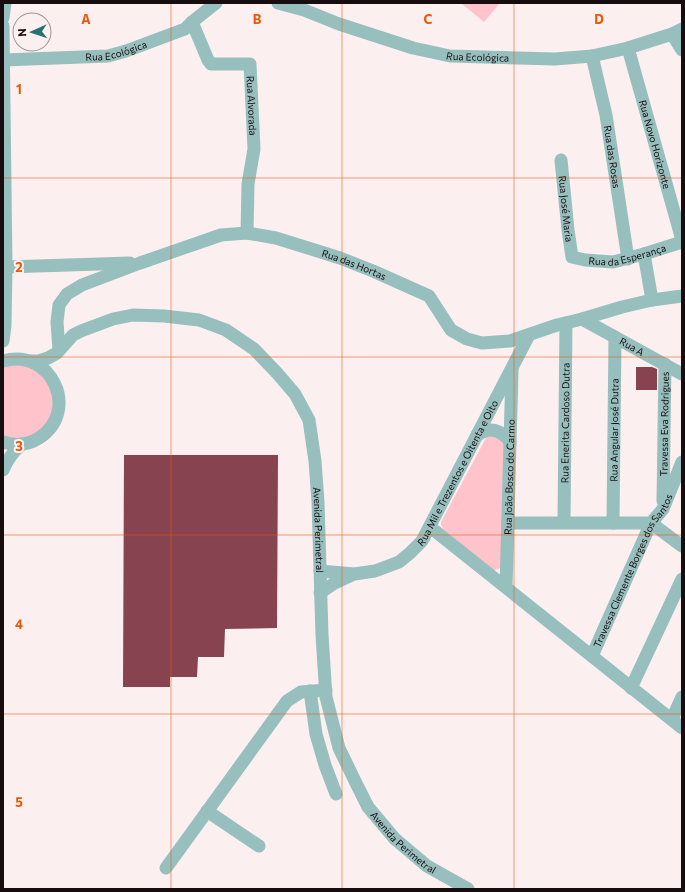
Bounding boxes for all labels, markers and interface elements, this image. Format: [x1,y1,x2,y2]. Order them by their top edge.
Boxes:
text: A [81,11,91,27]
text: B [253,11,262,27]
text: C [424,11,433,27]
text: D [594,11,604,27]
north arrow [12,12,52,52]
text: N [15,28,28,37]
street label: Rua Ecológica [85,38,148,63]
street label: Rua Ecológica [445,49,509,64]
street label: Rua Alvorada [245,75,259,136]
text: 1 [16,81,22,97]
street label: Rua Novo Horizonte [637,99,673,190]
street label: Rua das Rosas [602,125,623,190]
street label: Rua José Maria [557,175,576,243]
street label: Rua da Esperança [588,242,667,268]
street label: Rua das Hortas [320,247,389,282]
text: 2 [15,259,23,275]
street label: Rua A [618,335,646,358]
street label: Rua Enerita Cardoso Dutra [558,363,572,483]
street label: Travessa Eva Rodrigues [657,371,671,476]
street label: Rua Angular José Dutra [607,378,621,482]
street label: Rua Mil e Trezentos e Oitenta e Oito [415,398,500,548]
street label: Rua João Bosco do Carmo [501,419,517,535]
text: 3 [15,438,23,454]
street label: Avenida Perimetral [311,487,326,573]
street label: Travessa Clemente Borges dos Santos [591,492,675,649]
text: 4 [15,616,23,632]
text: 5 [15,794,23,810]
street label: Avenida Perimetral [368,809,438,876]

